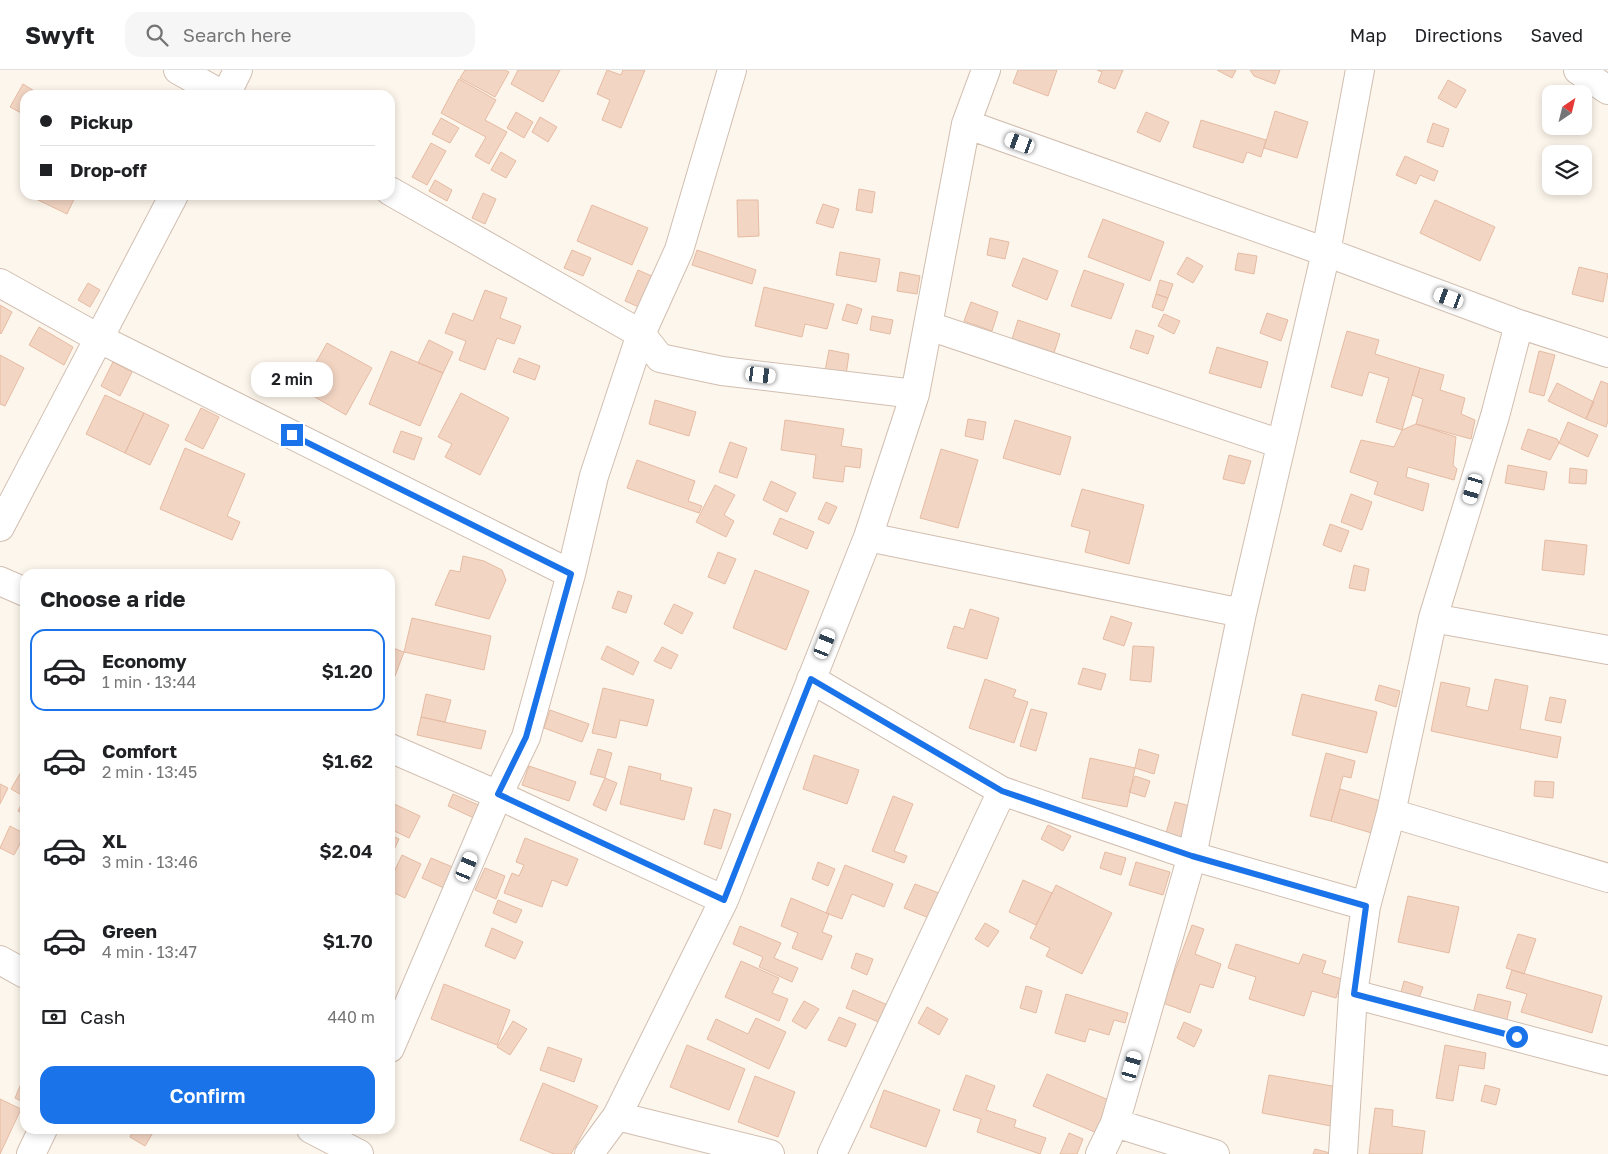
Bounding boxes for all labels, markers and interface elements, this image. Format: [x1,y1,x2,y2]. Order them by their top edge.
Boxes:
search box [125,12,475,57]
text: Swyft [25,20,95,49]
icon: search [143,21,171,49]
text: Search here [183,23,292,46]
text: Map [1350,24,1386,46]
text: Directions [1414,24,1502,46]
text: Saved [1530,24,1583,46]
north arrow [1542,85,1592,135]
map controls [1542,85,1592,195]
text: Pickup [70,110,133,133]
car [1003,131,1036,155]
button: layers [1542,145,1592,195]
text: Drop-off [70,158,147,181]
car [1432,286,1465,310]
callout: 2 min [251,362,333,398]
car [745,366,776,384]
text: 2 min [271,369,313,389]
route end [281,424,303,446]
car [1461,472,1484,506]
text: Choose a ride [40,585,186,612]
car [812,627,837,661]
icon: car [42,648,87,693]
text: Economy [102,649,187,672]
text: $1.20 [321,659,373,682]
text: 1 min · 13:44 [102,672,196,692]
icon: car [42,738,87,783]
text: Comfort [102,739,177,762]
text: $1.62 [322,749,373,772]
text: 2 min · 13:45 [102,762,197,782]
icon: car [42,828,87,873]
text: XL [102,829,127,852]
text: $2.04 [319,839,373,862]
car [454,850,479,884]
text: 3 min · 13:46 [102,852,198,872]
icon: car [42,918,87,963]
text: Green [102,919,157,942]
text: $1.70 [323,929,373,952]
text: 4 min · 13:47 [102,942,197,962]
icon: cash [40,1003,68,1031]
text: Cash [80,1005,125,1028]
text: 440 m [327,1007,375,1027]
route start [1506,1026,1528,1048]
car [1120,1050,1143,1082]
button: Confirm [40,1066,375,1124]

